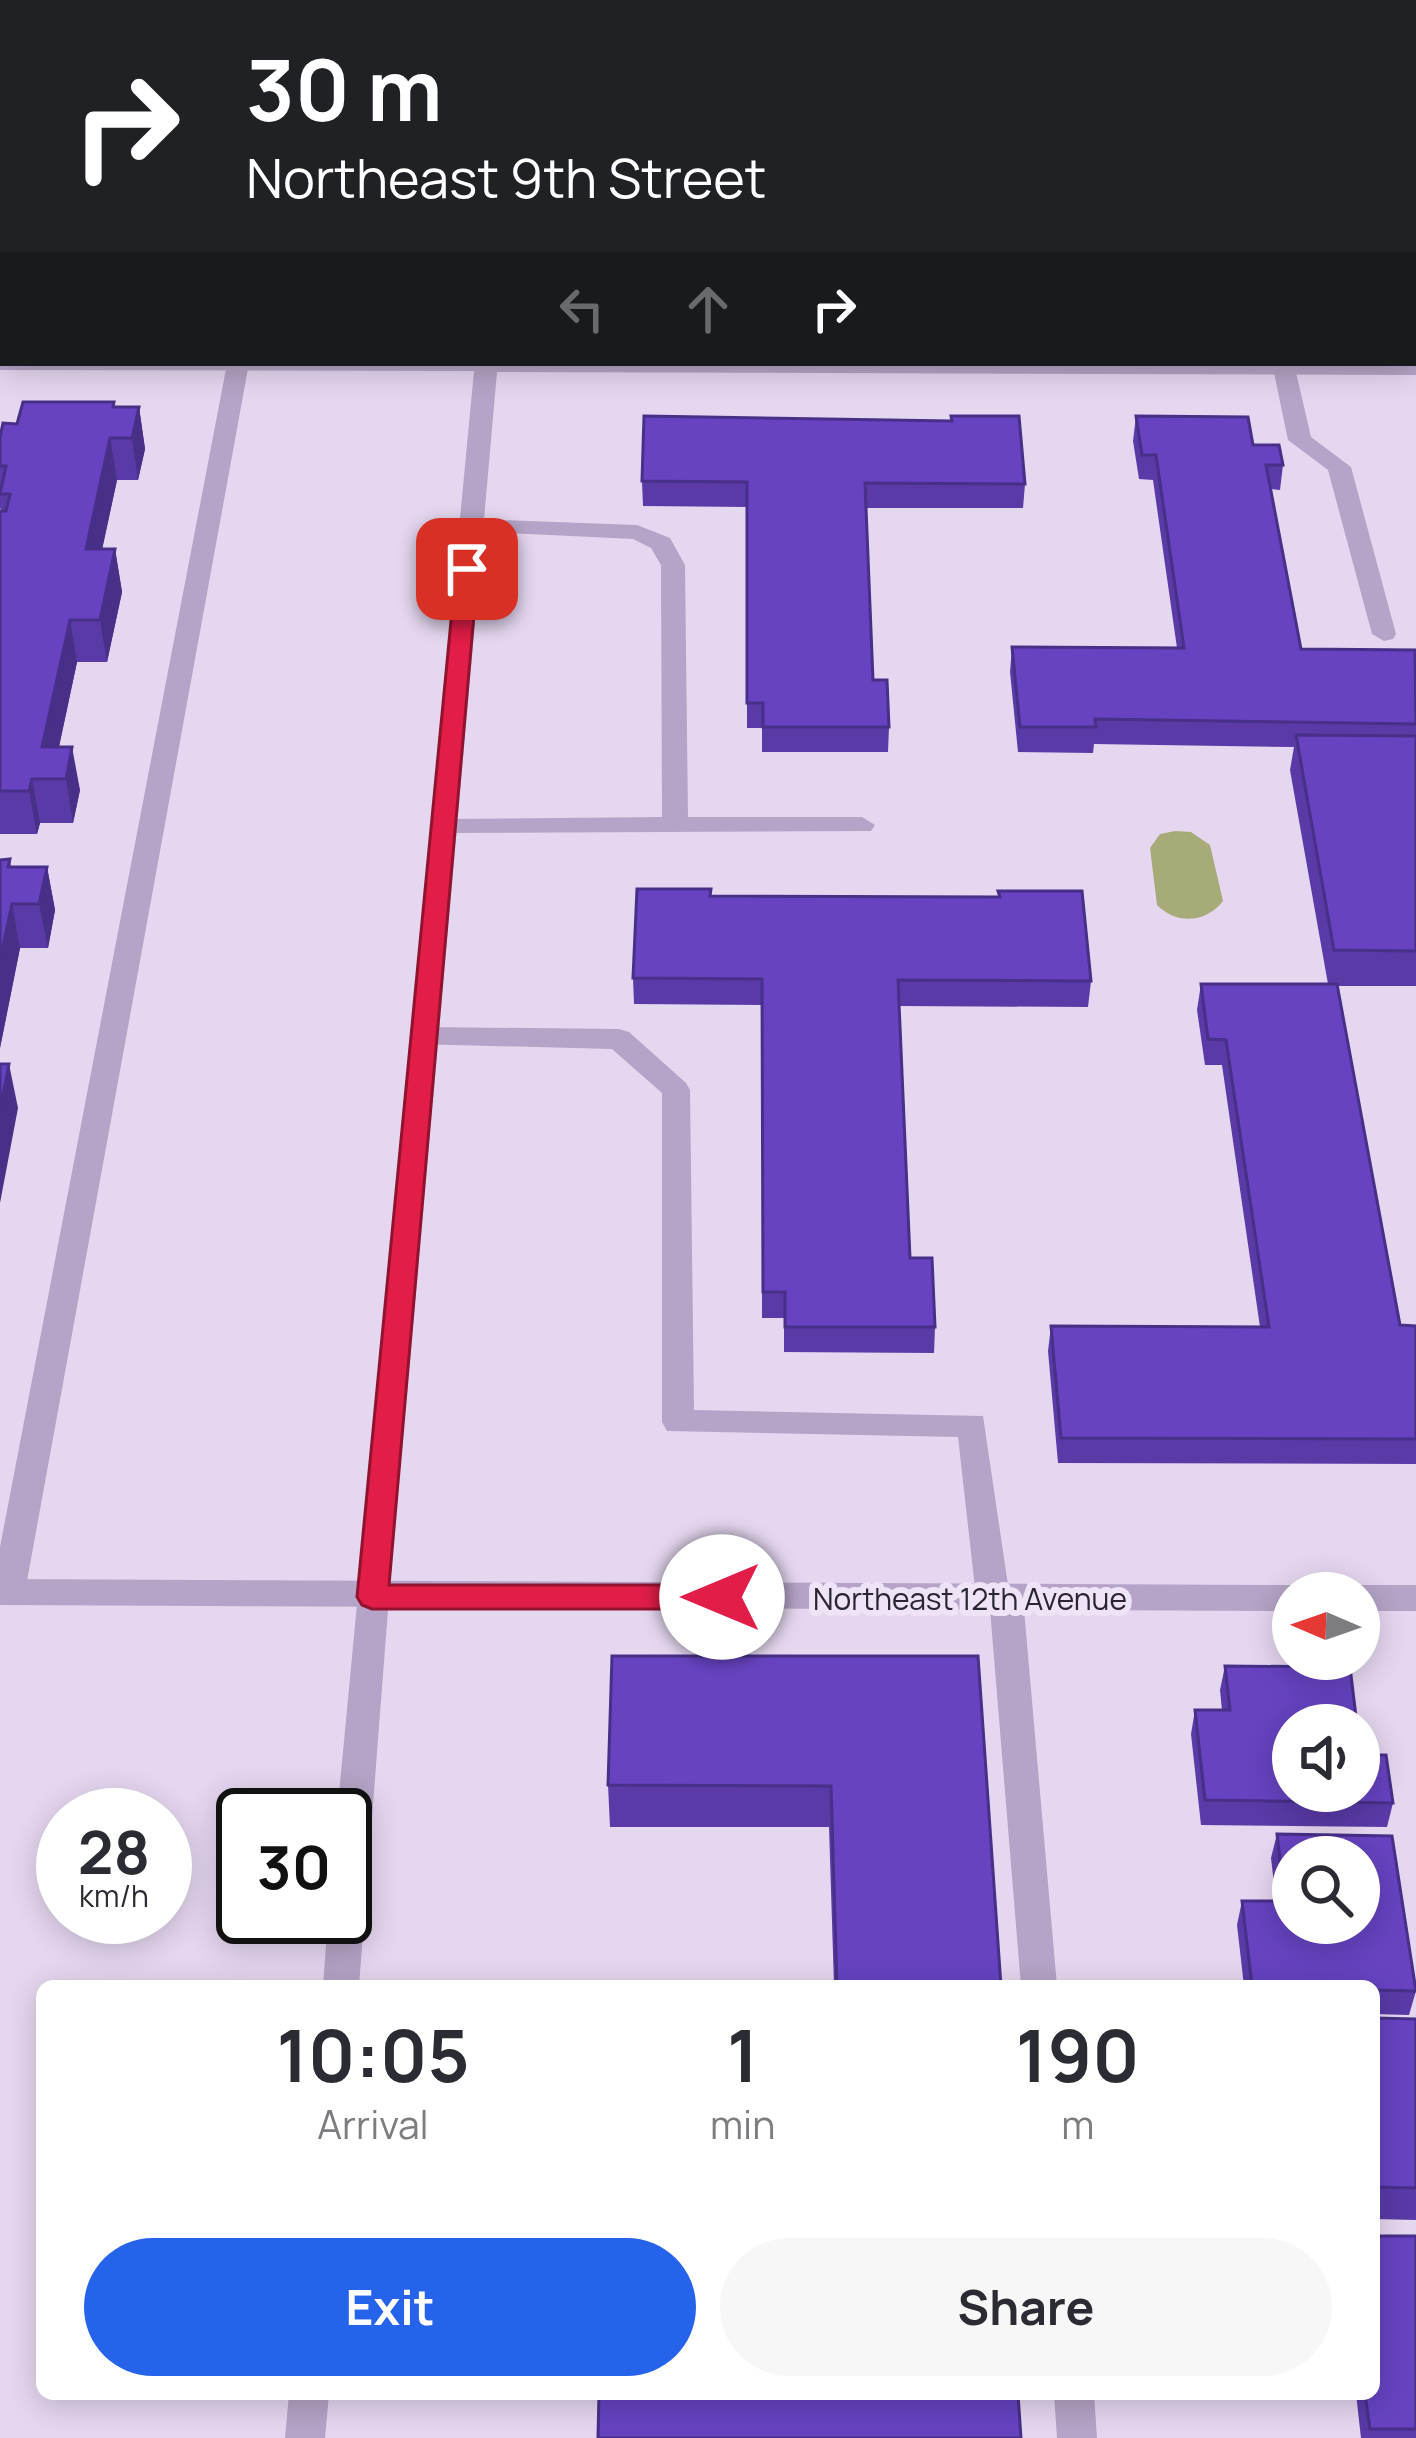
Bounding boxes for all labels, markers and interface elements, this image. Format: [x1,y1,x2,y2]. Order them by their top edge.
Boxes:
text: 30 m [246,31,442,146]
icon: right [48,48,204,204]
text: Northeast 9th Street [246,140,766,214]
icon: left [549,276,615,342]
icon: ahead [675,276,741,342]
icon: right [801,276,867,342]
pin [416,518,518,620]
icon: arrive [434,536,500,602]
position arrow [659,1534,785,1660]
north arrow [1272,1572,1380,1680]
map controls [1272,1572,1380,1944]
street label: Northeast 12th Avenue [813,1578,1127,1619]
button: sound [1272,1704,1380,1812]
speed limit sign: 30 [216,1788,372,1944]
text: 28 [78,1810,150,1892]
button: search [1272,1836,1380,1944]
text: km/h [79,1875,149,1916]
text: 10:05 [276,2005,470,2104]
text: 1 [727,2005,759,2104]
text: 190 [1016,2005,1140,2104]
text: Arrival [317,2097,429,2151]
text: min [710,2097,775,2151]
text: m [1061,2097,1094,2151]
button: Exit [84,2238,696,2376]
button: Share [720,2238,1332,2376]

